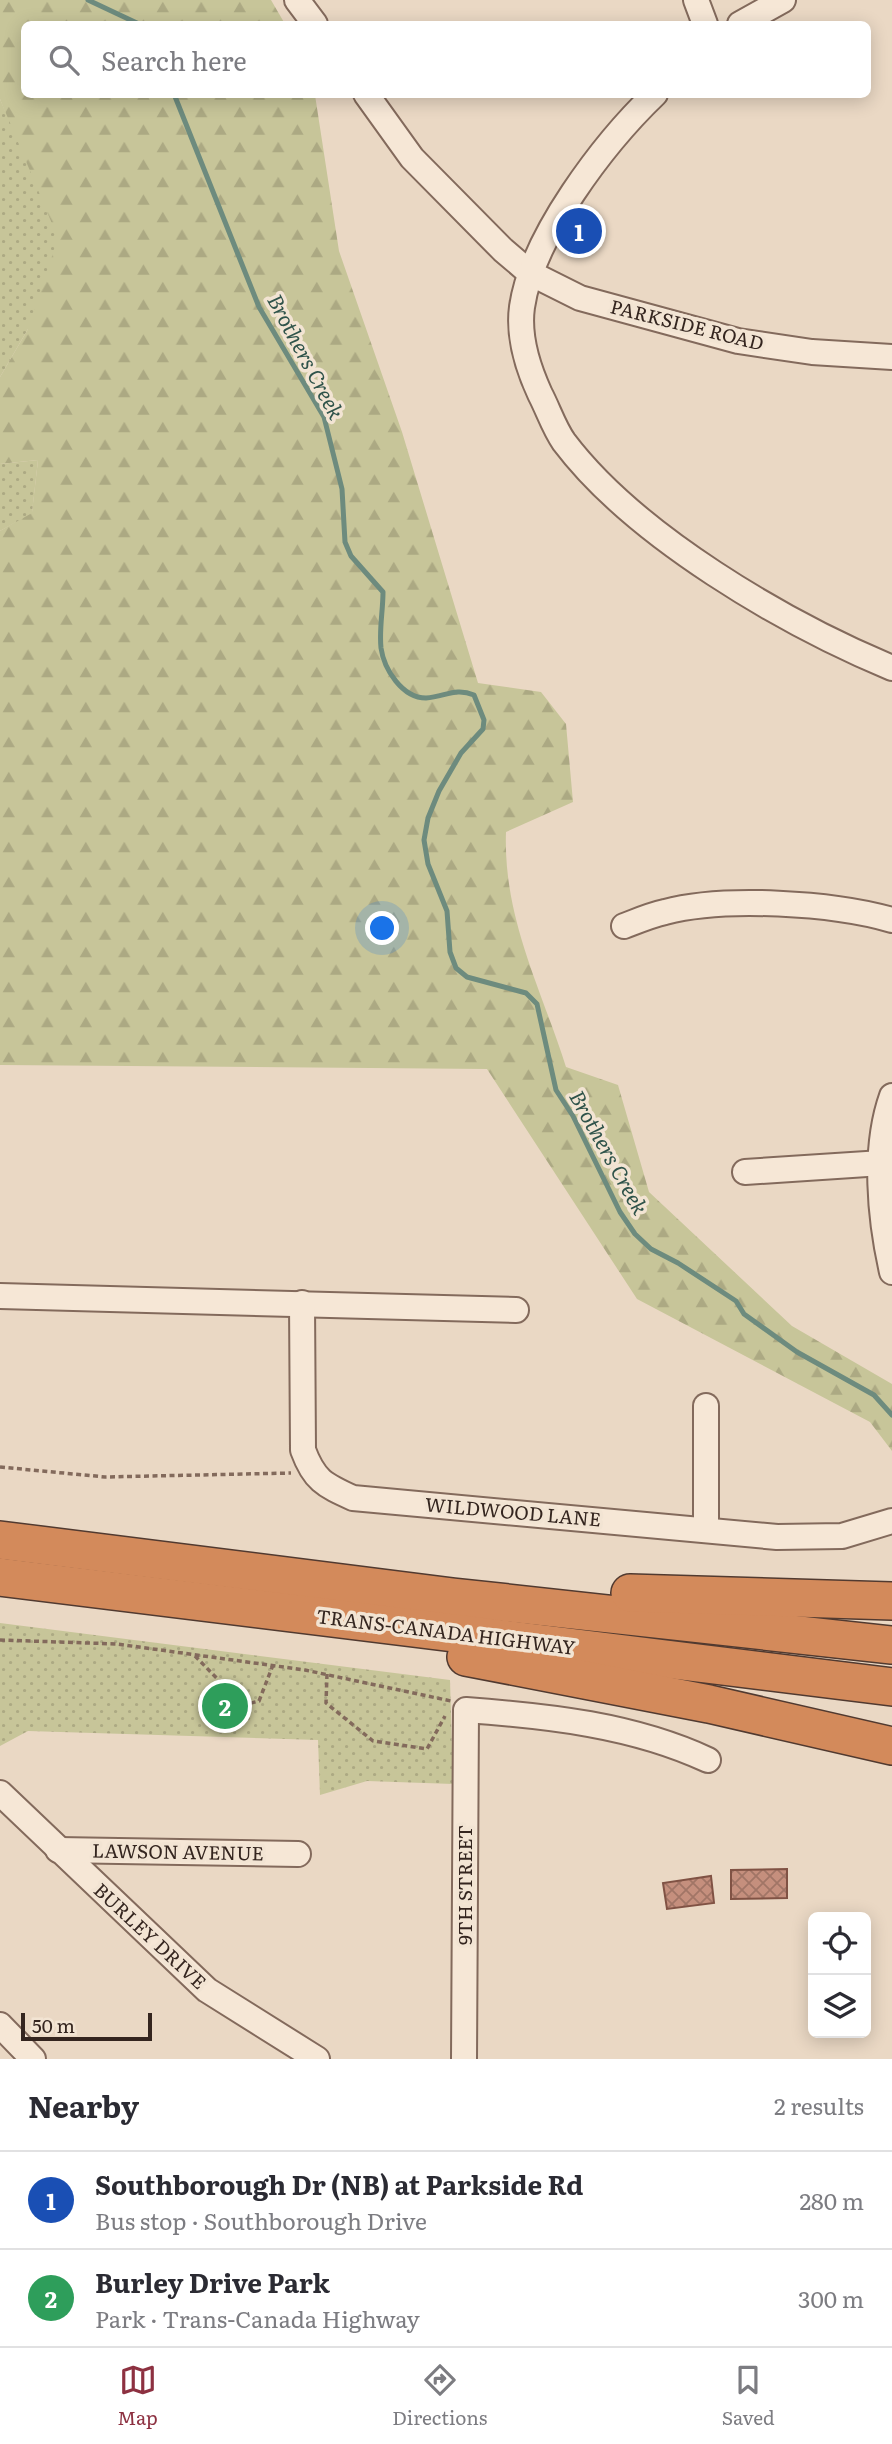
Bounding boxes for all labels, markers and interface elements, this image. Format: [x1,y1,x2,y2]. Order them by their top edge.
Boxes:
search box [21,21,871,98]
text: Search here [101,40,247,79]
icon: search [45,41,83,79]
pin: 1 [556,205,602,257]
water label: Brothers Creek [261,288,353,424]
street label: PARKSIDE ROAD [608,291,767,357]
your location [365,911,399,945]
water label: Brothers Creek [563,1084,657,1220]
street label: WILDWOOD LANE [424,1489,602,1533]
street label: TRANS-CANADA HIGHWAY [315,1601,578,1661]
pin: 2 [202,1680,248,1732]
street label: 9TH STREET [450,1825,478,1945]
street label: LAWSON AVENUE [92,1836,264,1866]
street label: BURLEY DRIVE [88,1876,213,1995]
map controls [808,1912,871,2038]
button: locate [808,1912,871,1975]
button: layers [808,1975,871,2038]
scale bar [21,2010,152,2042]
text: 50 m [32,2011,75,2039]
text: Nearby [28,2083,139,2127]
text: 2 results [774,2088,864,2122]
text: Southborough Dr (NB) at Parkside Rd [95,2164,583,2203]
text: 1 [46,2183,56,2217]
text: 280 m [799,2183,864,2217]
text: Bus stop · Southborough Drive [95,2203,427,2237]
text: Burley Drive Park [95,2262,330,2301]
text: 2 [45,2281,57,2315]
text: 300 m [798,2281,864,2315]
text: Park · Trans-Canada Highway [95,2301,420,2335]
tab: Map [117,2361,158,2431]
tab: Directions [392,2361,487,2431]
tab: Saved [722,2361,775,2431]

